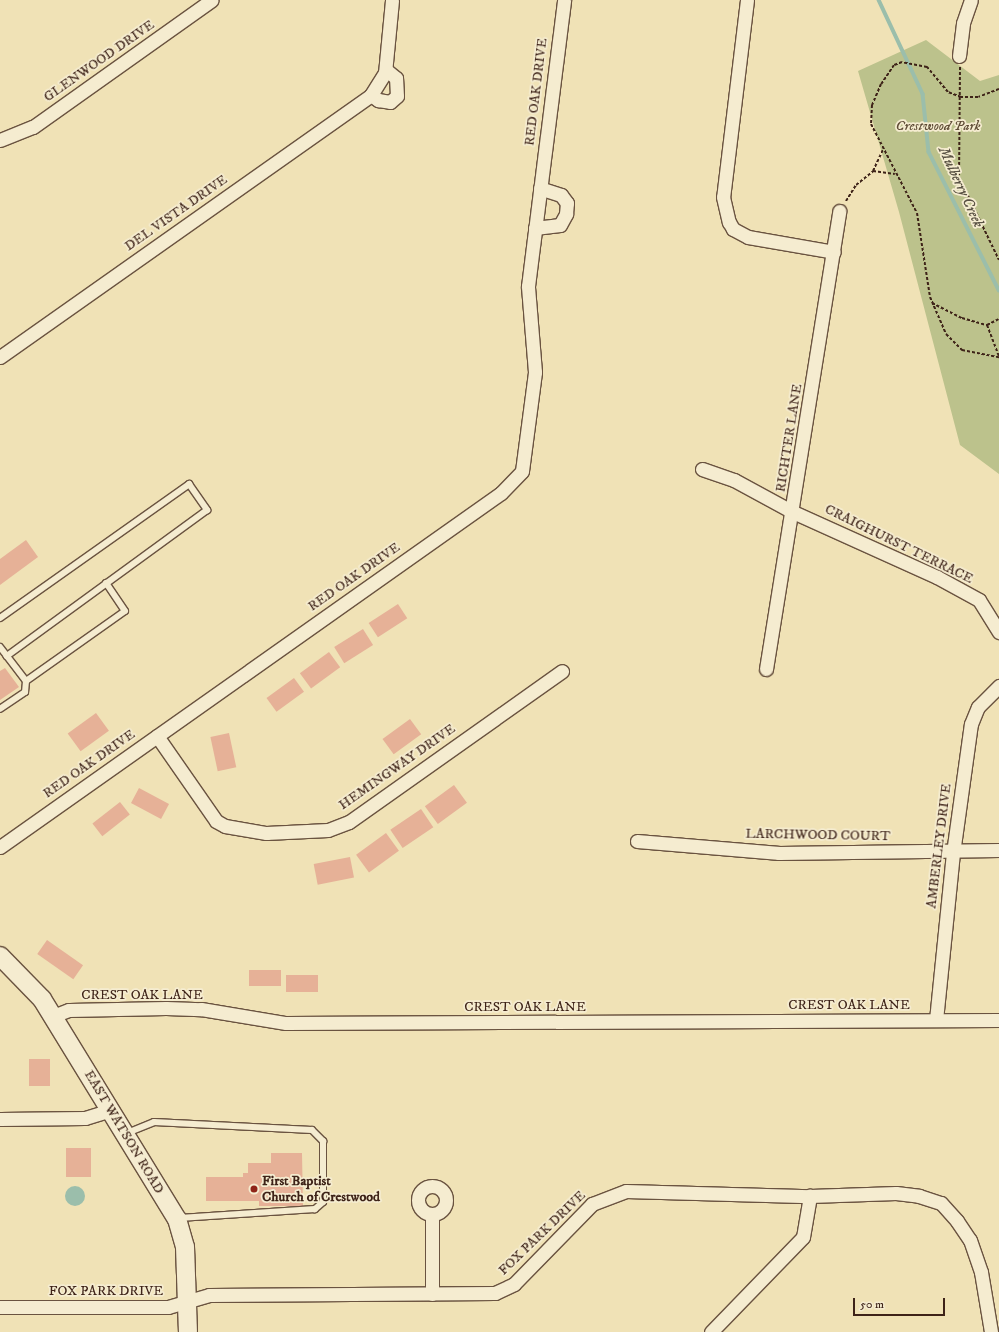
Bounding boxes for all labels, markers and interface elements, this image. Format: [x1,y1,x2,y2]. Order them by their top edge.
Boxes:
street label: GLENWOOD DRIVE [40,16,158,106]
street label: RED OAK DRIVE [521,37,551,147]
park label: Crestwood Park [896,118,980,134]
water label: Mulberry Creek [934,144,988,230]
street label: DEL VISTA DRIVE [121,171,231,255]
street label: RICHTER LANE [772,383,806,493]
street label: CRAIGHURST TERRACE [822,501,976,587]
street label: RED OAK DRIVE [305,539,403,615]
street label: HEMINGWAY DRIVE [336,720,458,814]
street label: RED OAK DRIVE [40,726,138,802]
street label: AMBERLEY DRIVE [923,783,955,909]
street label: LARCHWOOD COURT [745,825,891,845]
street label: CREST OAK LANE [81,987,203,1003]
street label: CREST OAK LANE [788,997,910,1013]
street label: CREST OAK LANE [464,999,586,1015]
street label: EAST WATSON ROAD [80,1067,168,1197]
place label: First Baptist Church of Crestwood [262,1173,380,1206]
marker: First Baptist Church of Crestwood [249,1184,259,1194]
street label: FOX PARK DRIVE [495,1187,589,1279]
street label: FOX PARK DRIVE [49,1283,163,1299]
scale bar [855,1290,947,1316]
text: 50 m [860,1297,884,1312]

